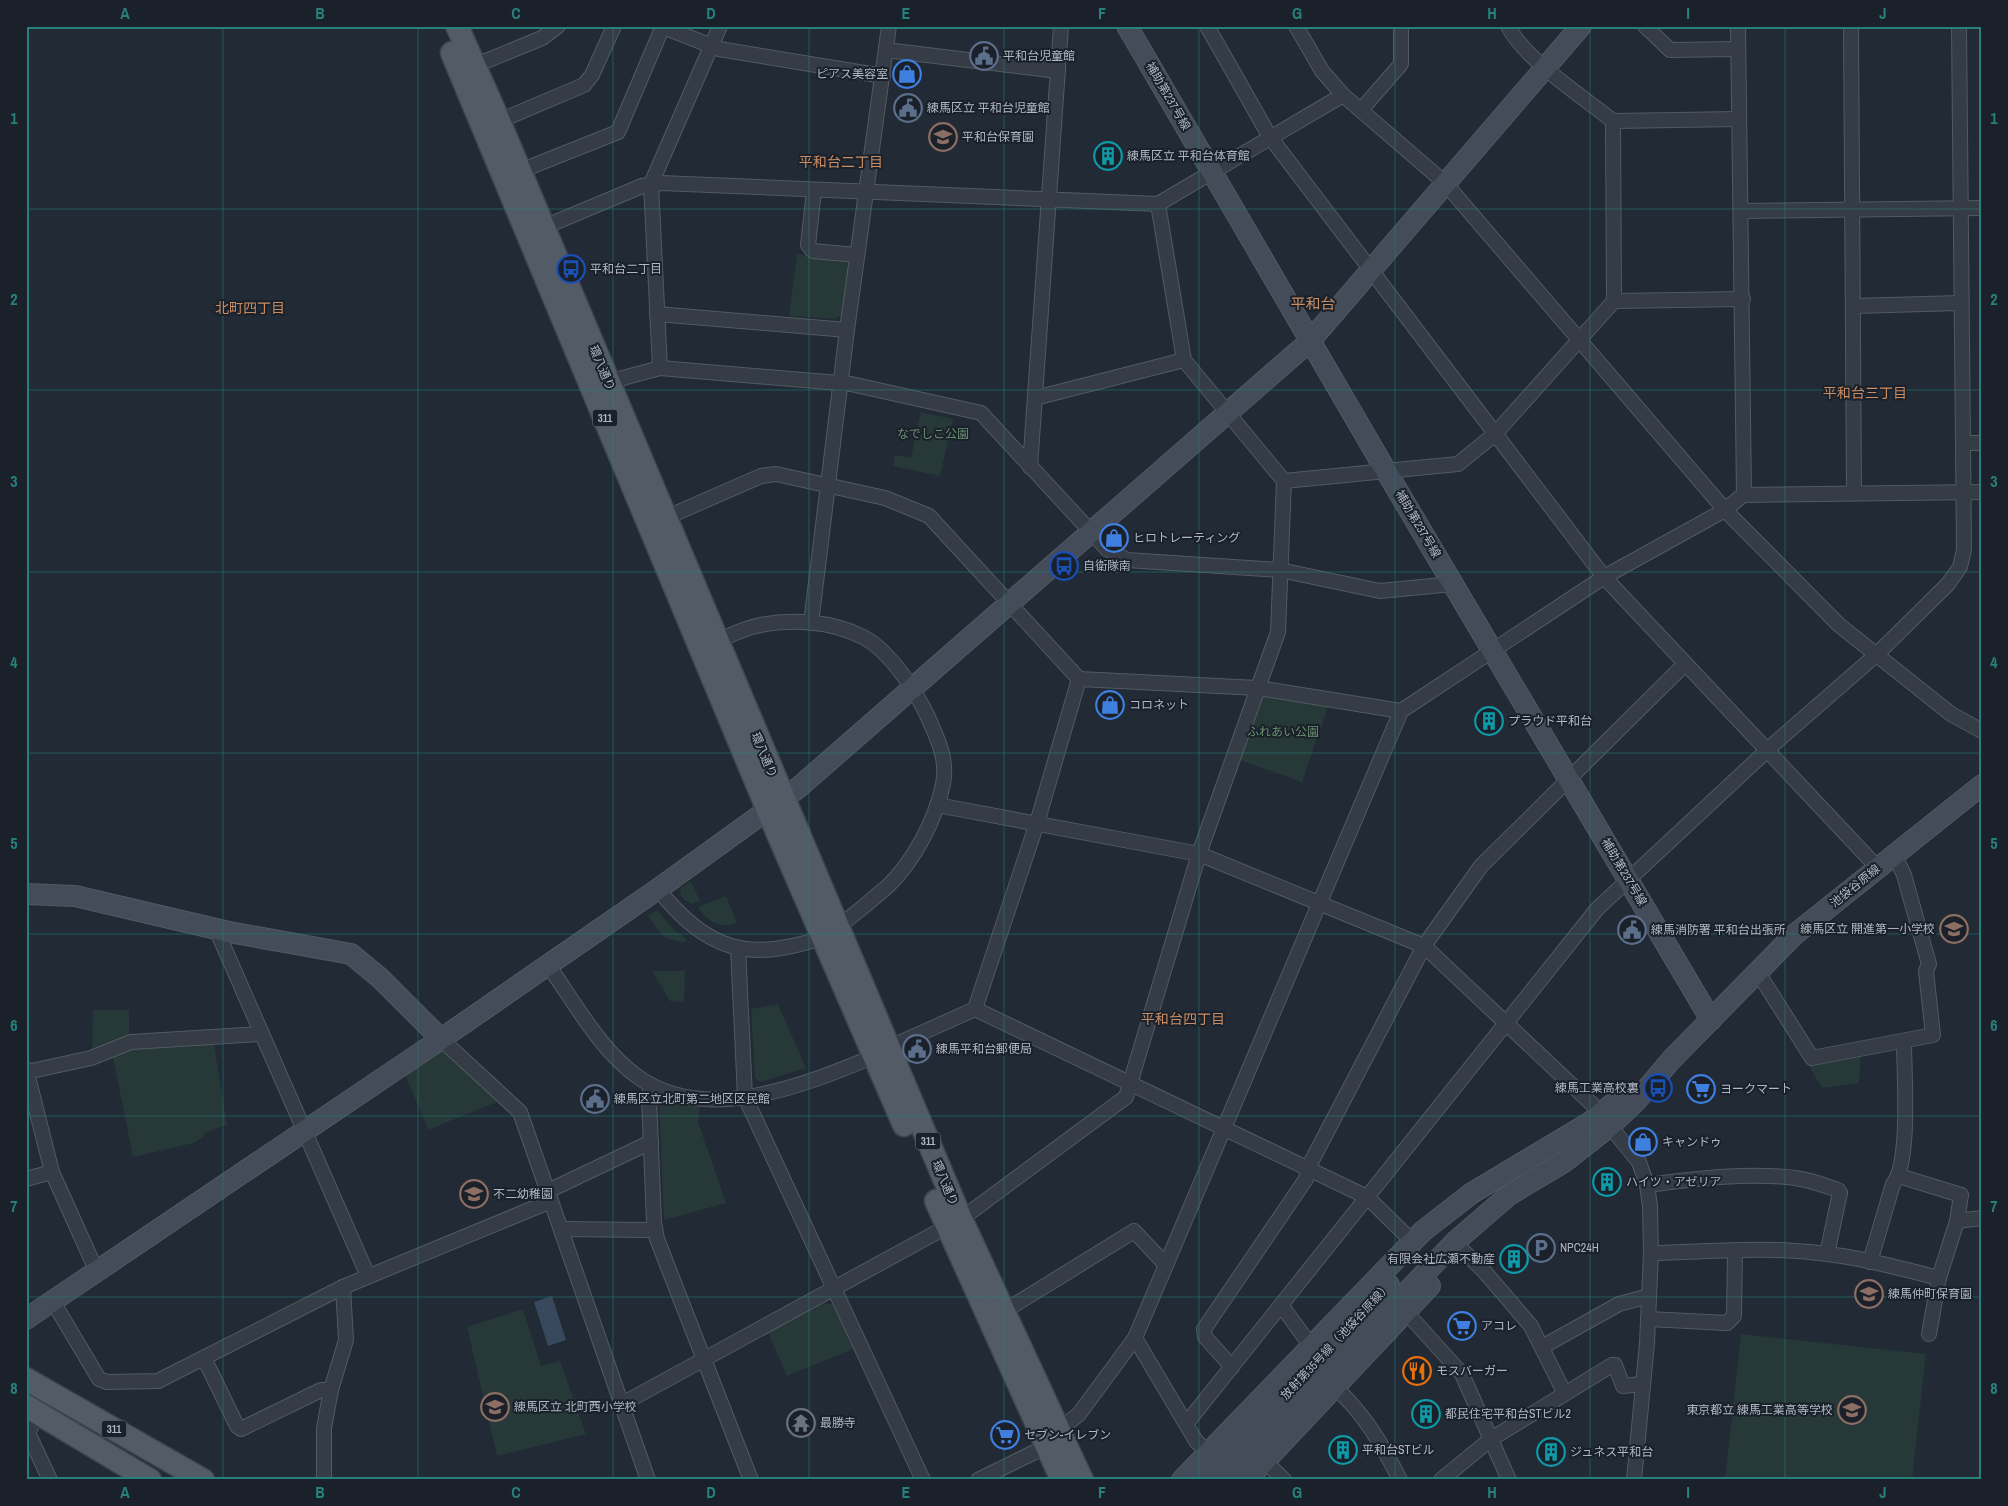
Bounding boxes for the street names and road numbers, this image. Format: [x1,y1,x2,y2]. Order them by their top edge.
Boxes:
street label: 補助第237号線 [1142,59,1194,133]
street label: 環八通り [585,343,619,393]
road number: 311 [592,409,618,426]
street label: 補助第237号線 [1391,487,1445,561]
street label: 環八通り [747,730,781,780]
street label: 補助第237号線 [1597,835,1651,909]
street label: 池袋谷原線 [1827,861,1883,911]
road number: 311 [916,1132,940,1150]
street label: 環八通り [928,1158,962,1208]
street label: 放射第35号線（池袋谷原線） [1277,1279,1395,1403]
road number: 311 [102,1420,126,1438]

